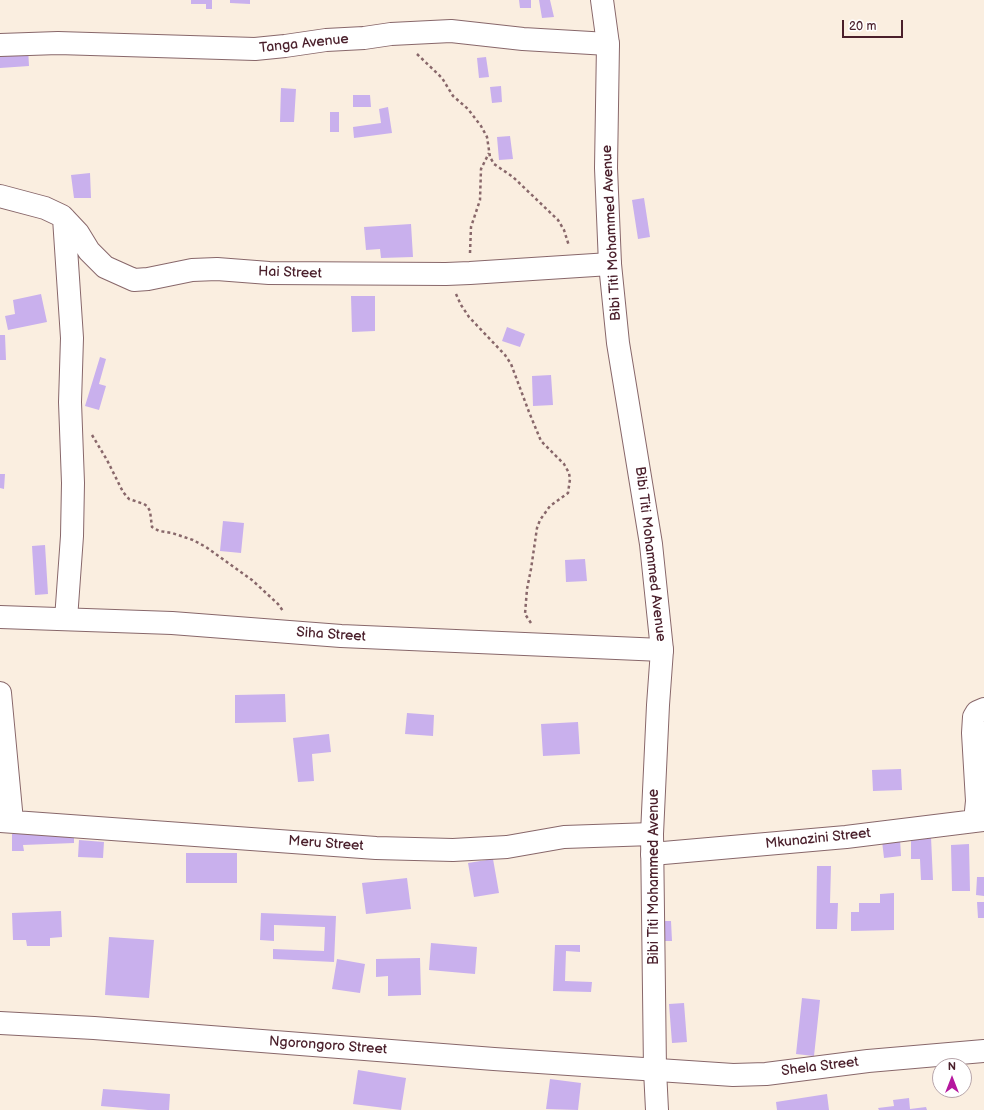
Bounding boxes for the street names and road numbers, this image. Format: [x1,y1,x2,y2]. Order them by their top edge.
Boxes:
street label: Tanga Avenue [259,31,349,57]
street label: Bibi Titi Mohammed Avenue [599,145,625,321]
street label: Hai Street [258,263,322,283]
street label: Bibi Titi Mohammed Avenue [631,466,669,642]
street label: Siha Street [296,624,366,646]
street label: Bibi Titi Mohammed Avenue [646,789,662,965]
street label: Mkunazini Street [764,825,872,853]
street label: Meru Street [288,833,364,855]
street label: Ngorongoro Street [268,1033,388,1059]
street label: Shela Street [780,1054,860,1080]

